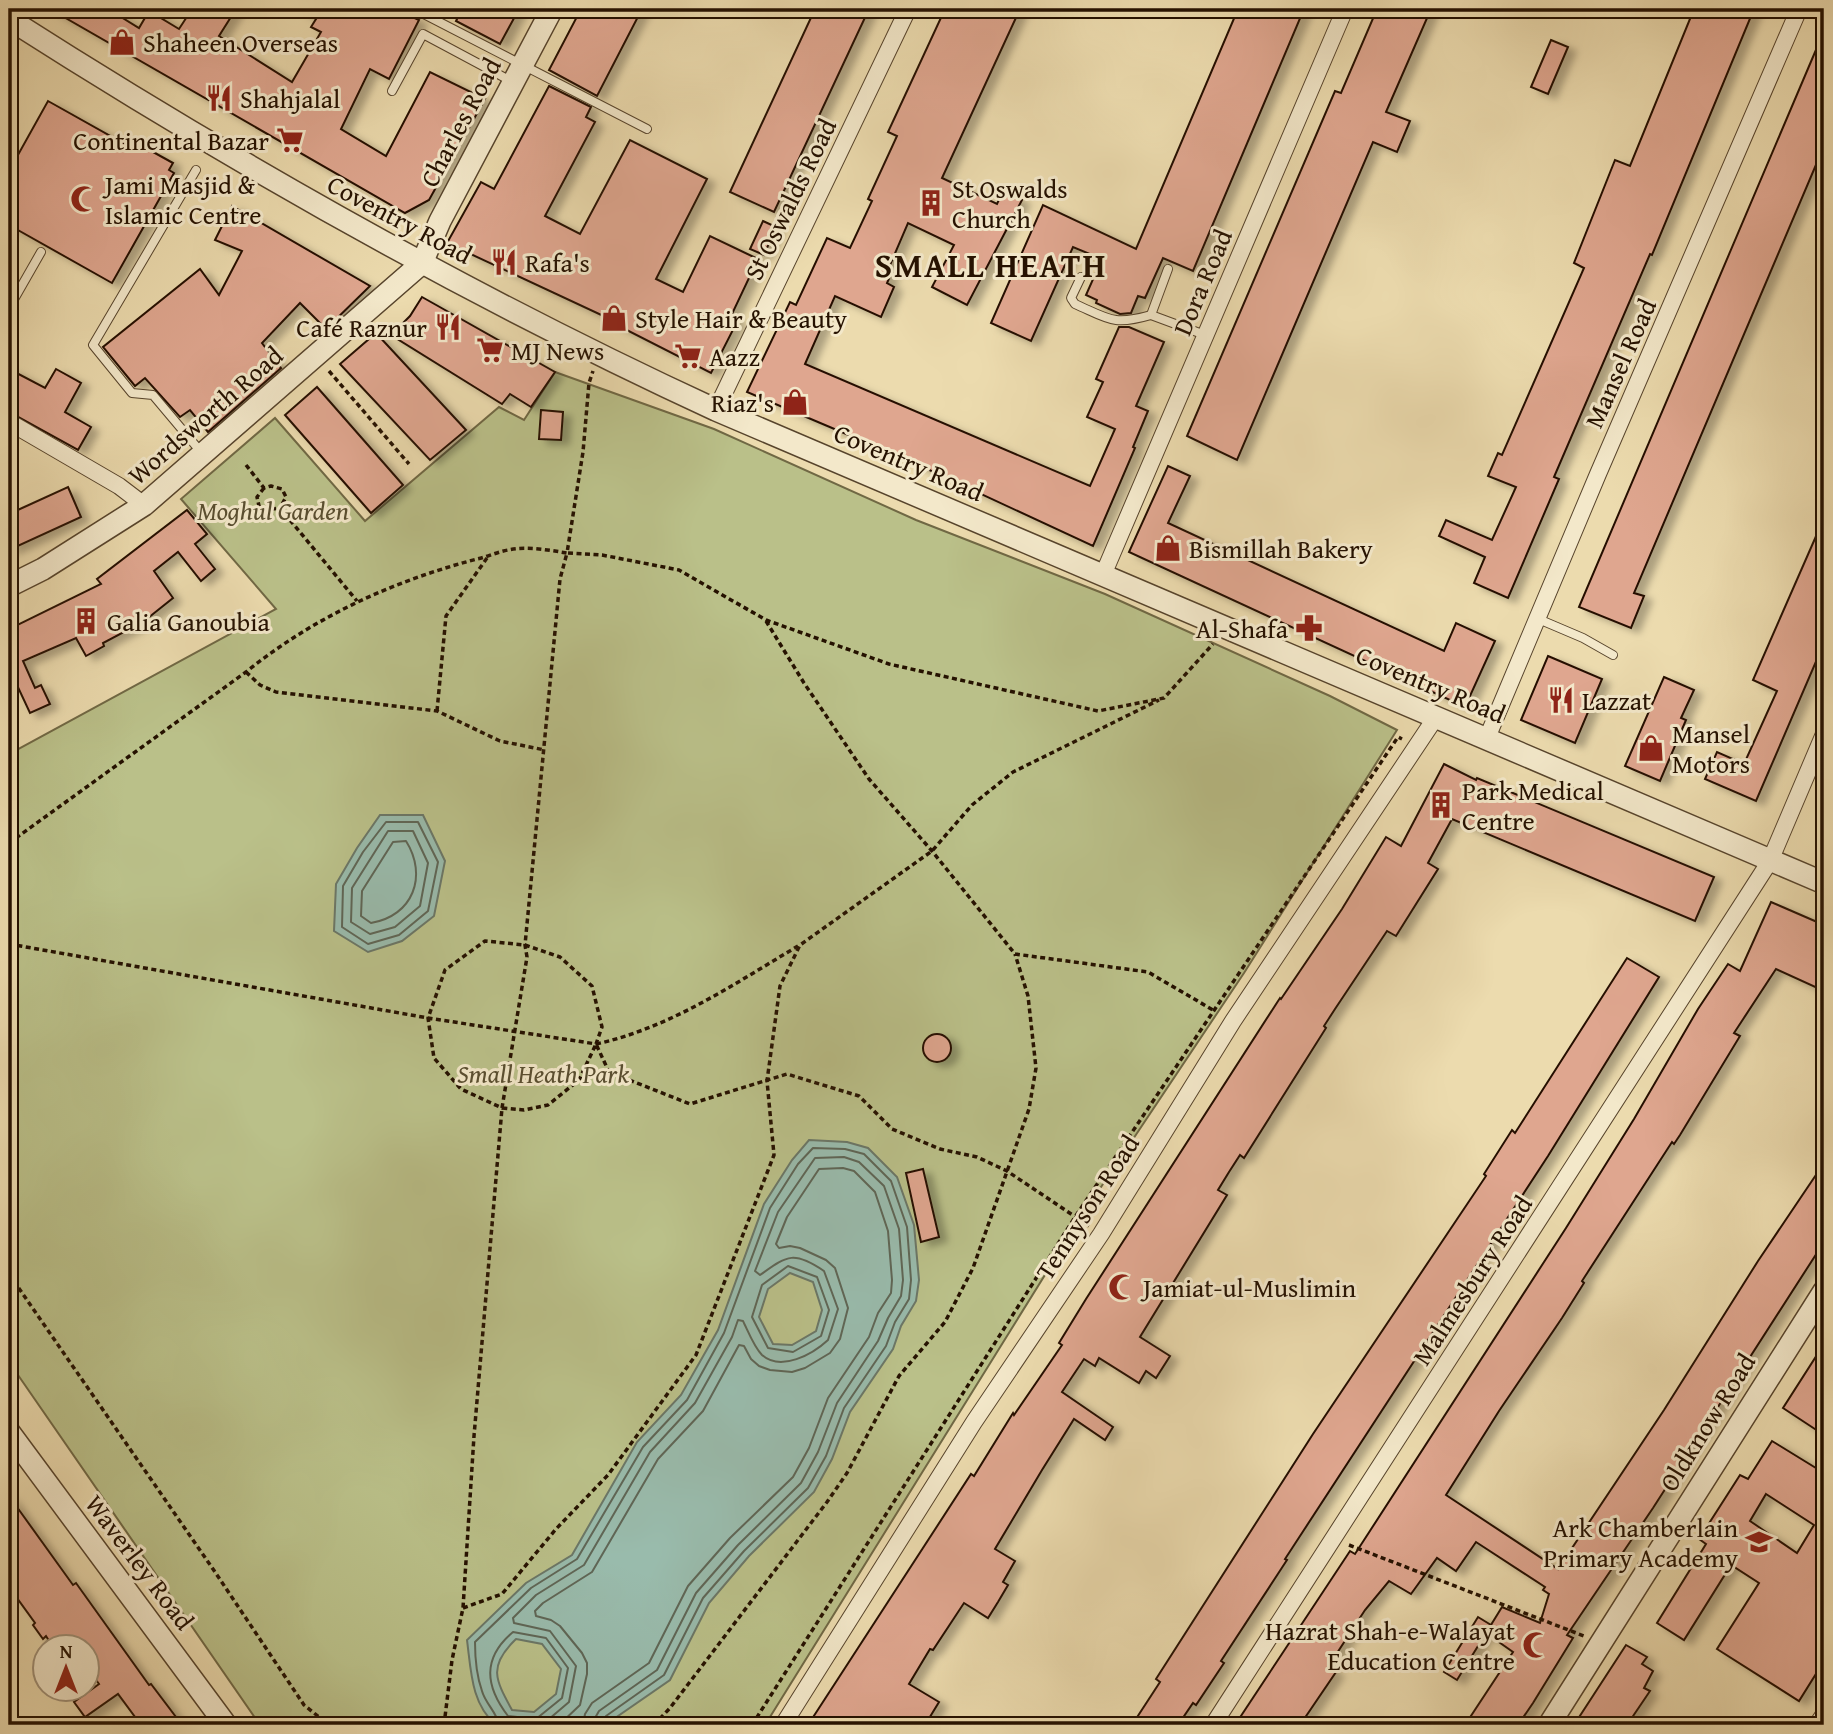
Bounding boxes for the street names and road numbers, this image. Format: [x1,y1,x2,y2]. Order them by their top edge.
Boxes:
street label: Charles Road [410,50,511,194]
street label: St Oswalds Road [734,111,846,287]
street label: Coventry Road [321,164,479,274]
street label: Dora Road [1162,223,1242,341]
street label: Mansel Road [1574,292,1666,434]
street label: Wordsworth Road [119,336,291,494]
street label: Coventry Road [828,413,990,511]
street label: Coventry Road [1350,635,1512,733]
street label: Tennyson Road [1025,1127,1149,1287]
street label: Malmesbury Road [1402,1187,1542,1373]
street label: Oldknow Road [1649,1345,1765,1499]
street label: Waverley Road [76,1486,204,1638]

